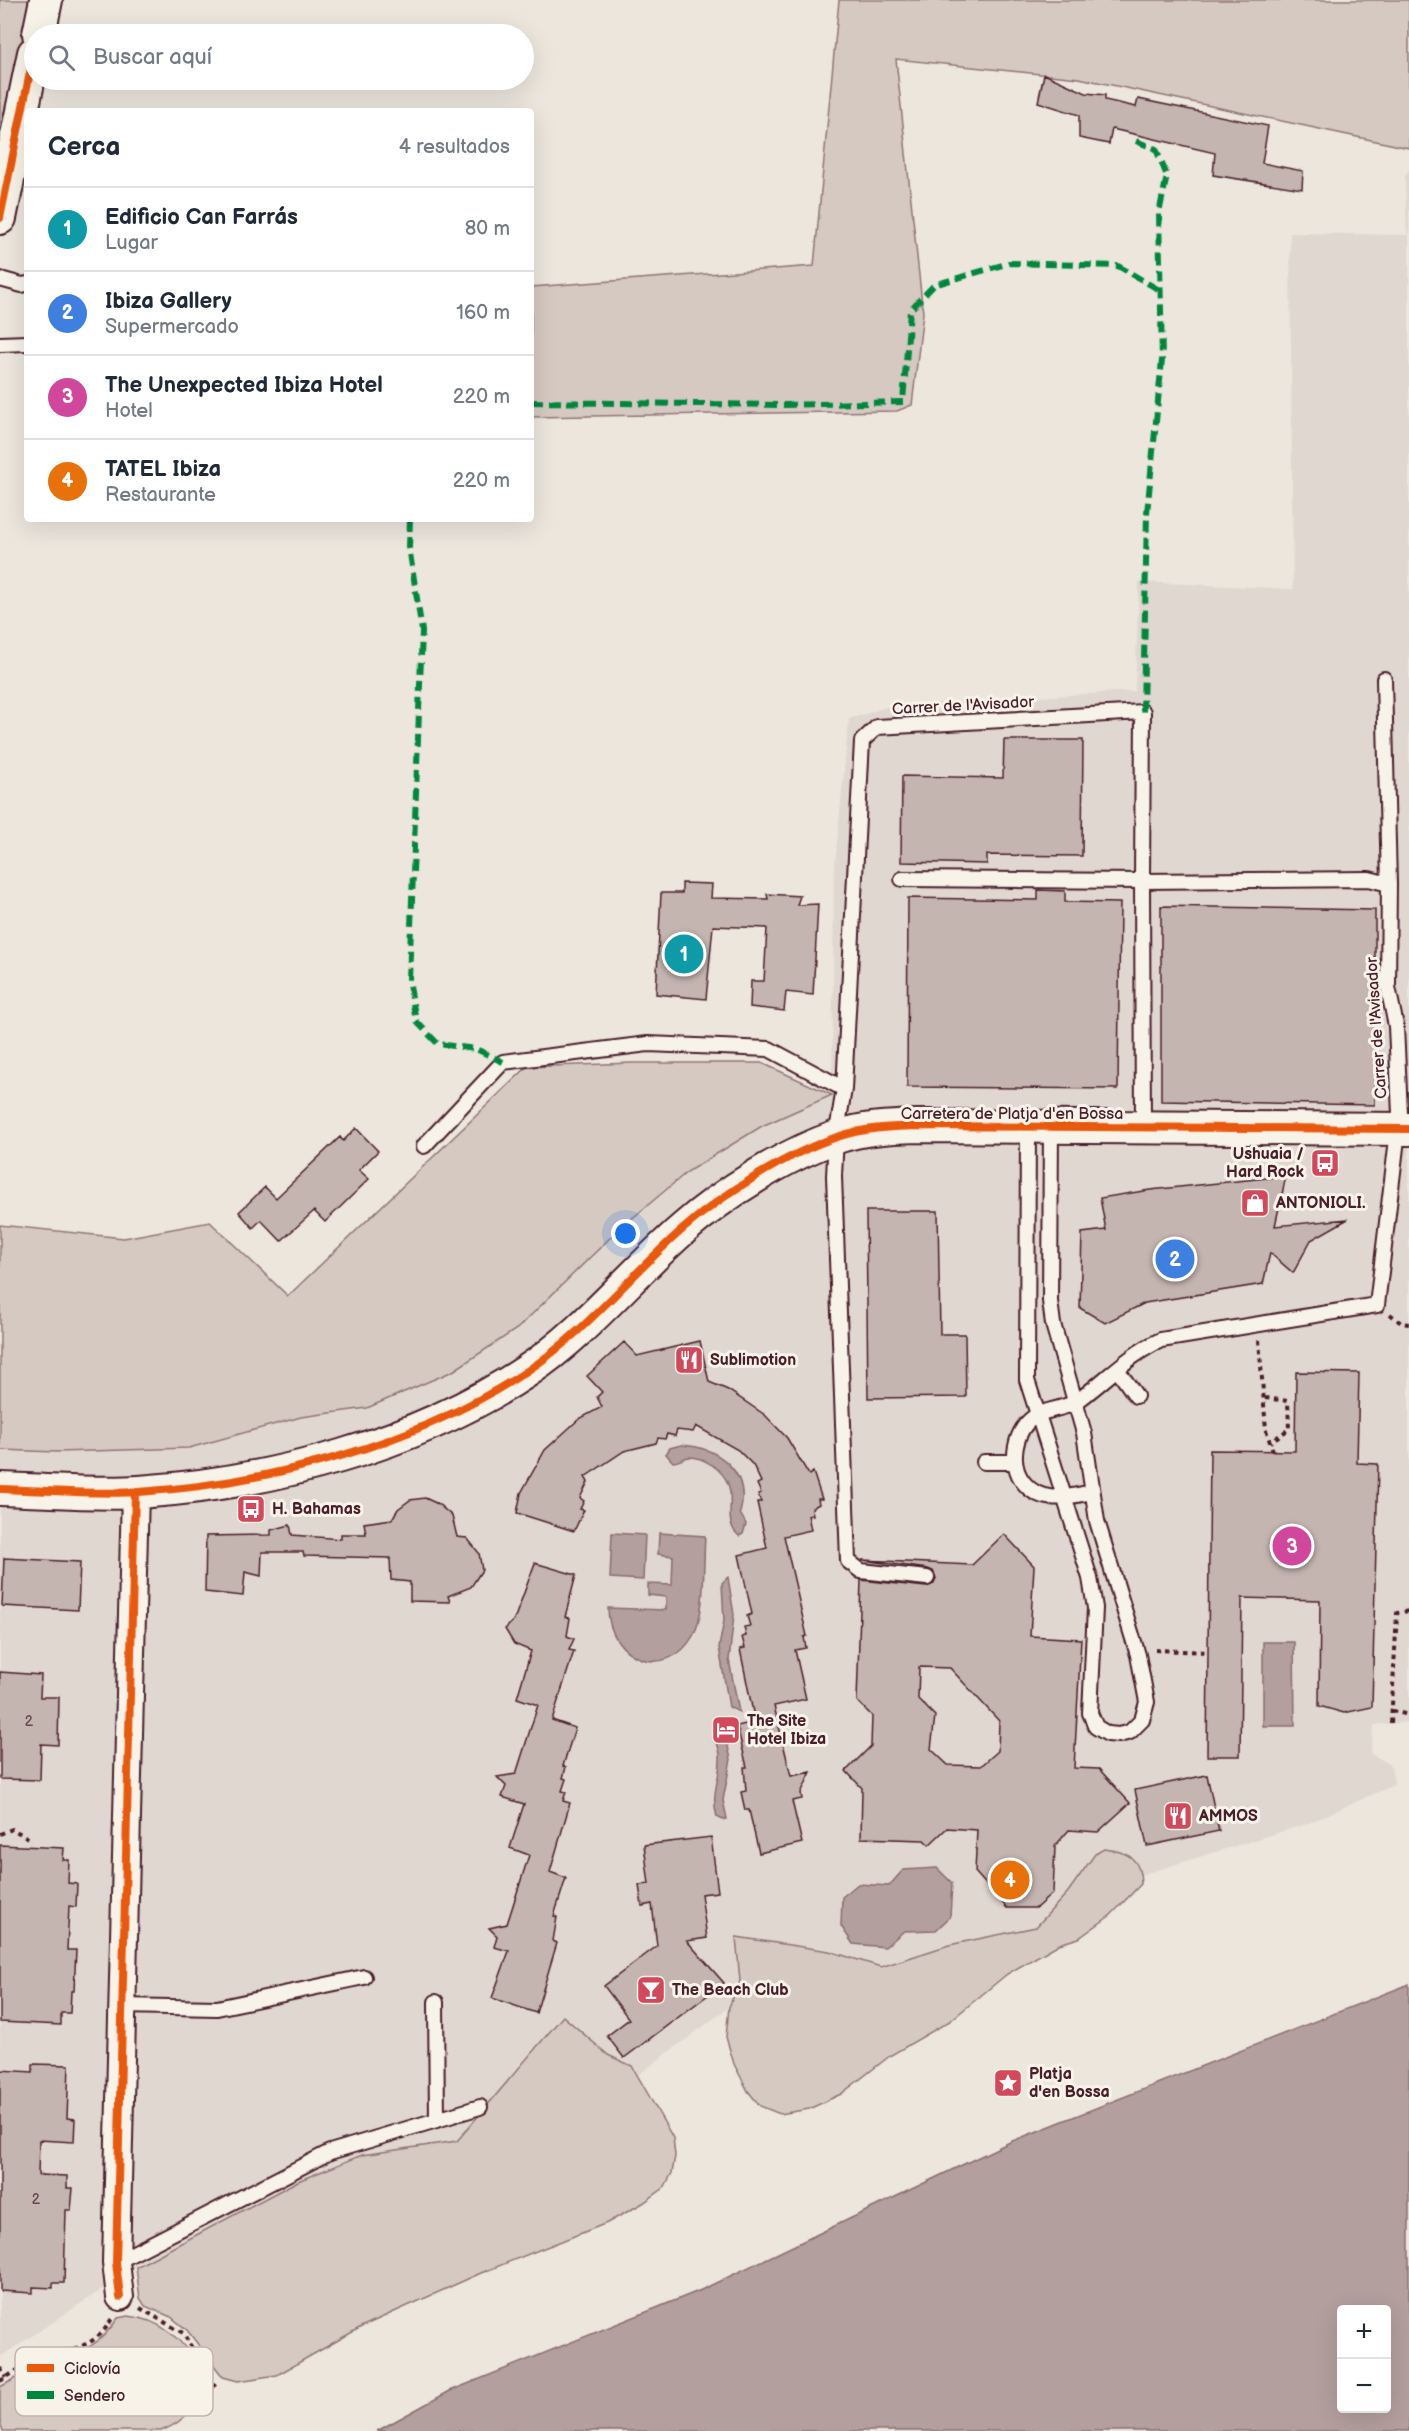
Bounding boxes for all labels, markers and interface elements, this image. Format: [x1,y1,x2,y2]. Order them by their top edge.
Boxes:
search box [24,24,534,90]
icon: search [45,41,78,74]
text: Buscar aquí [93,44,212,71]
text: Cerca [48,132,120,163]
text: 4 resultados [399,135,510,159]
text: Edificio Can Farrás [105,204,298,231]
text: 1 [63,217,72,241]
text: 80 m [465,217,510,241]
text: Lugar [105,231,158,255]
text: Ibiza Gallery [105,288,232,315]
text: 2 [62,301,73,325]
text: 160 m [456,301,510,325]
text: Supermercado [105,315,239,339]
text: The Unexpected Ibiza Hotel [105,372,383,399]
text: 3 [62,385,73,409]
text: 220 m [453,385,510,409]
text: Hotel [105,399,153,423]
text: TATEL Ibiza [105,456,221,483]
text: 4 [62,469,73,493]
text: 220 m [453,469,510,493]
text: Restaurante [105,483,216,507]
street label: Carrer de l'Avisador [891,693,1035,719]
pin: 1 [664,932,704,976]
street label: Carrer de l'Avisador [1363,956,1391,1100]
street label: Carretera de Platja d'en Bossa [901,1105,1123,1124]
place label: Ushuaia / Hard Rock [1226,1145,1305,1182]
bus stop icon: Ushuaia / Hard Rock [1309,1147,1341,1179]
shop icon: ANTONIOLI. [1239,1187,1271,1219]
place label: ANTONIOLI. [1275,1194,1366,1213]
your location [611,1219,640,1248]
pin: 2 [1156,1236,1194,1282]
restaurant icon: Sublimotion [673,1344,705,1376]
place label: Sublimotion [710,1351,796,1370]
bus stop icon: H. Bahamas [235,1493,267,1525]
place label: H. Bahamas [272,1500,361,1519]
pin: 3 [1272,1524,1312,1568]
place label: The Site Hotel Ibiza [747,1712,826,1749]
house number: 2 [25,1713,34,1730]
hotel icon: The Site Hotel Ibiza [710,1714,742,1746]
restaurant icon: AMMOS [1162,1800,1194,1832]
place label: AMMOS [1198,1807,1258,1826]
pin: 4 [990,1858,1030,1902]
bar icon: The Beach Club [635,1974,667,2006]
place label: The Beach Club [672,1981,789,2000]
place label: Platja d'en Bossa [1029,2065,1110,2102]
place icon: Platja d'en Bossa [992,2067,1024,2099]
house number: 2 [32,2191,41,2208]
map controls [1337,2305,1391,2413]
button: + [1337,2305,1391,2359]
legend [15,2347,213,2416]
button: − [1337,2359,1391,2413]
text: Ciclovía [64,2360,121,2379]
text: Sendero [64,2387,125,2406]

